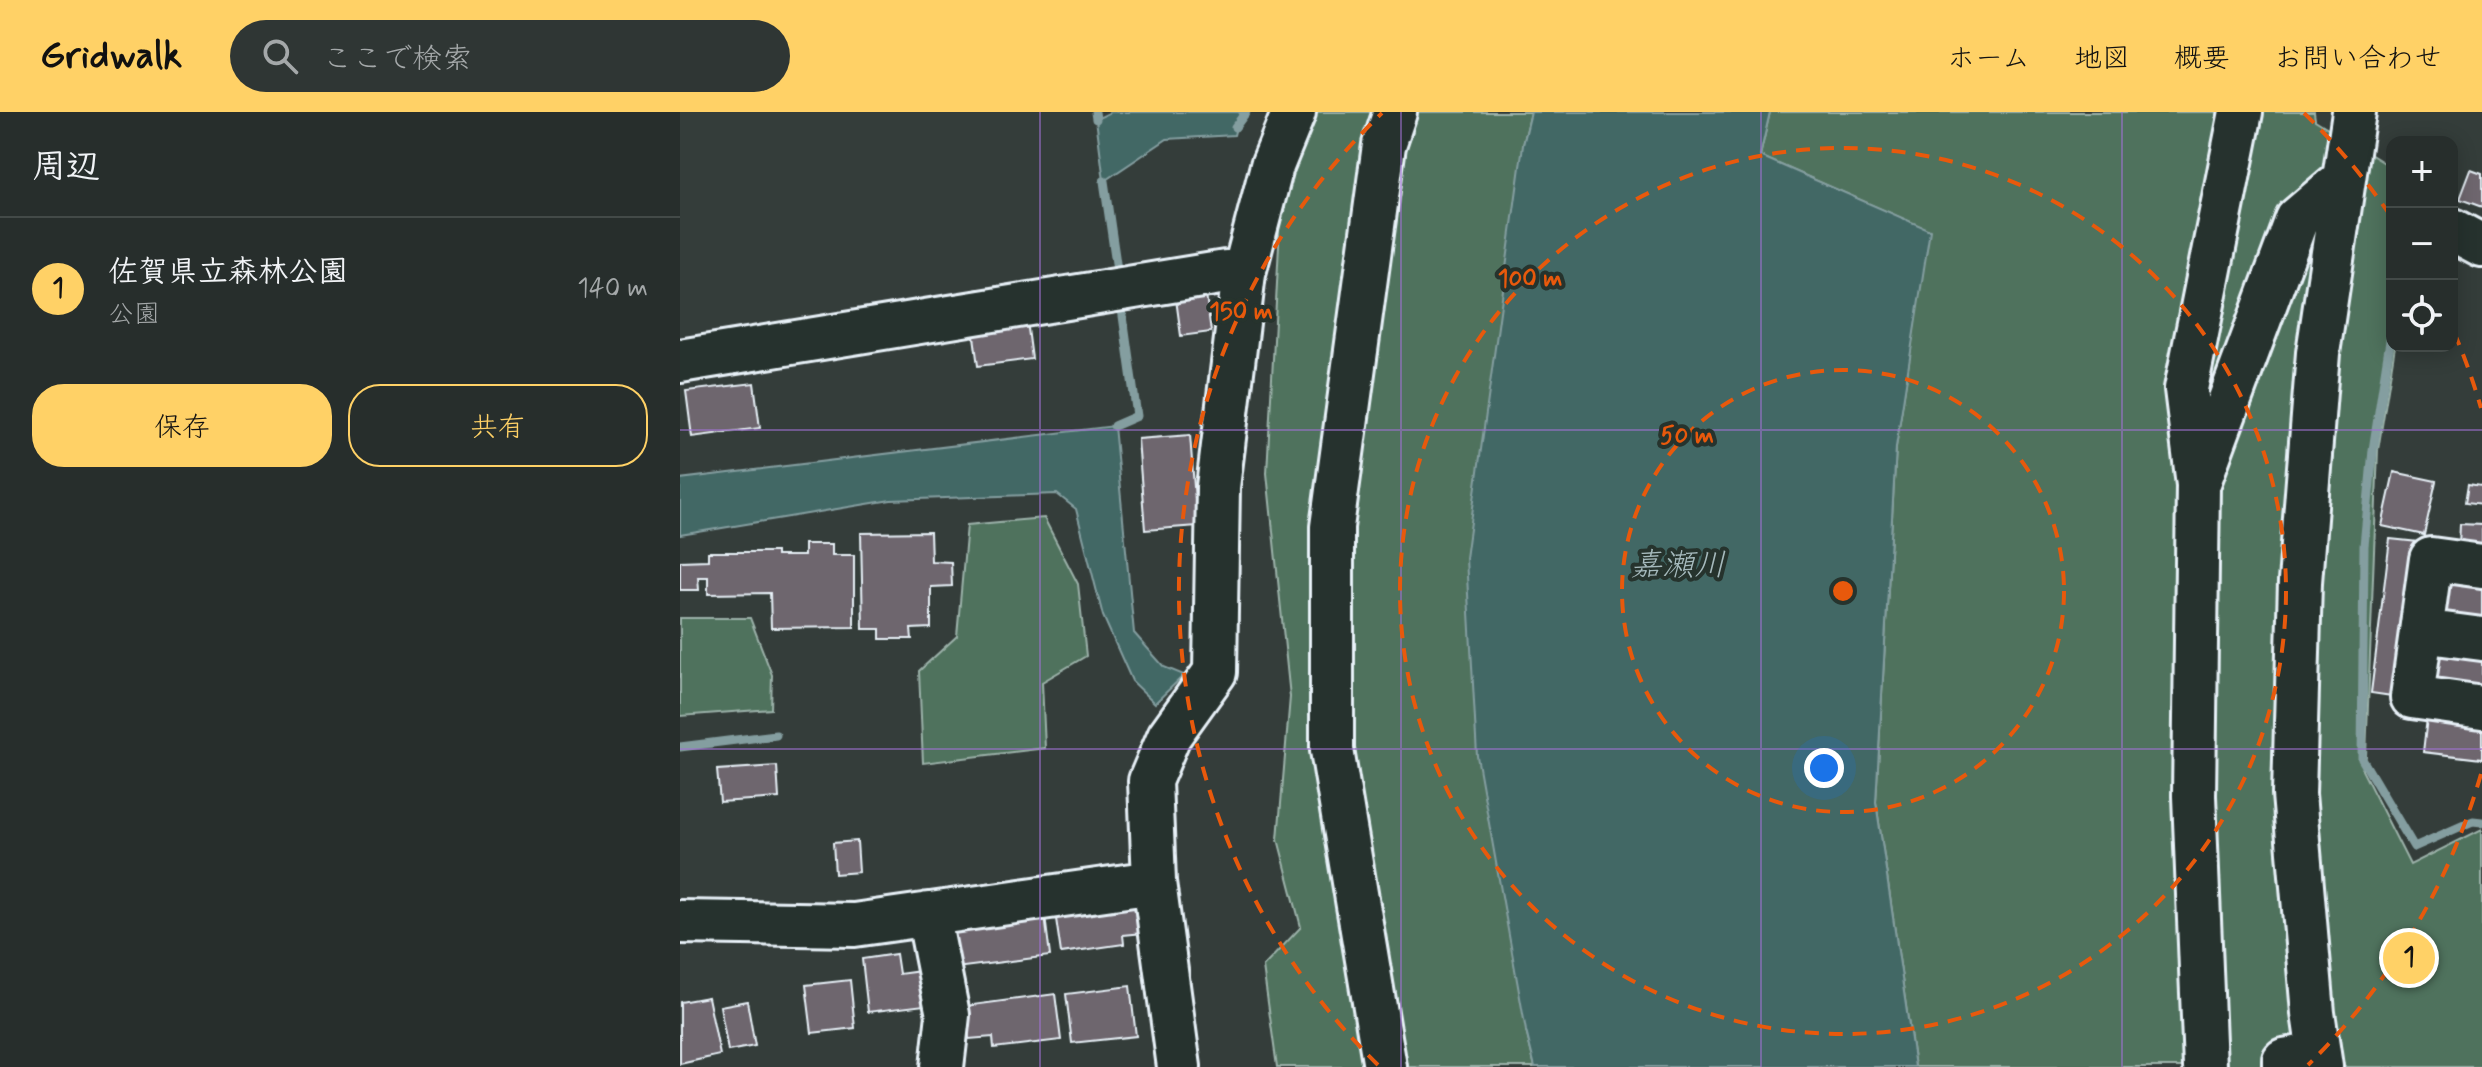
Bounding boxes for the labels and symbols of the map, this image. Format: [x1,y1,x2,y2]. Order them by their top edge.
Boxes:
text: 100 m [1498,264,1562,295]
text: 150 m [1209,297,1273,328]
text: 50 m [1660,421,1714,452]
water label: 嘉瀬川 [1630,545,1726,587]
centre of rings [1829,577,1857,605]
your location [1804,748,1844,788]
pin: 1 [2383,928,2435,988]

